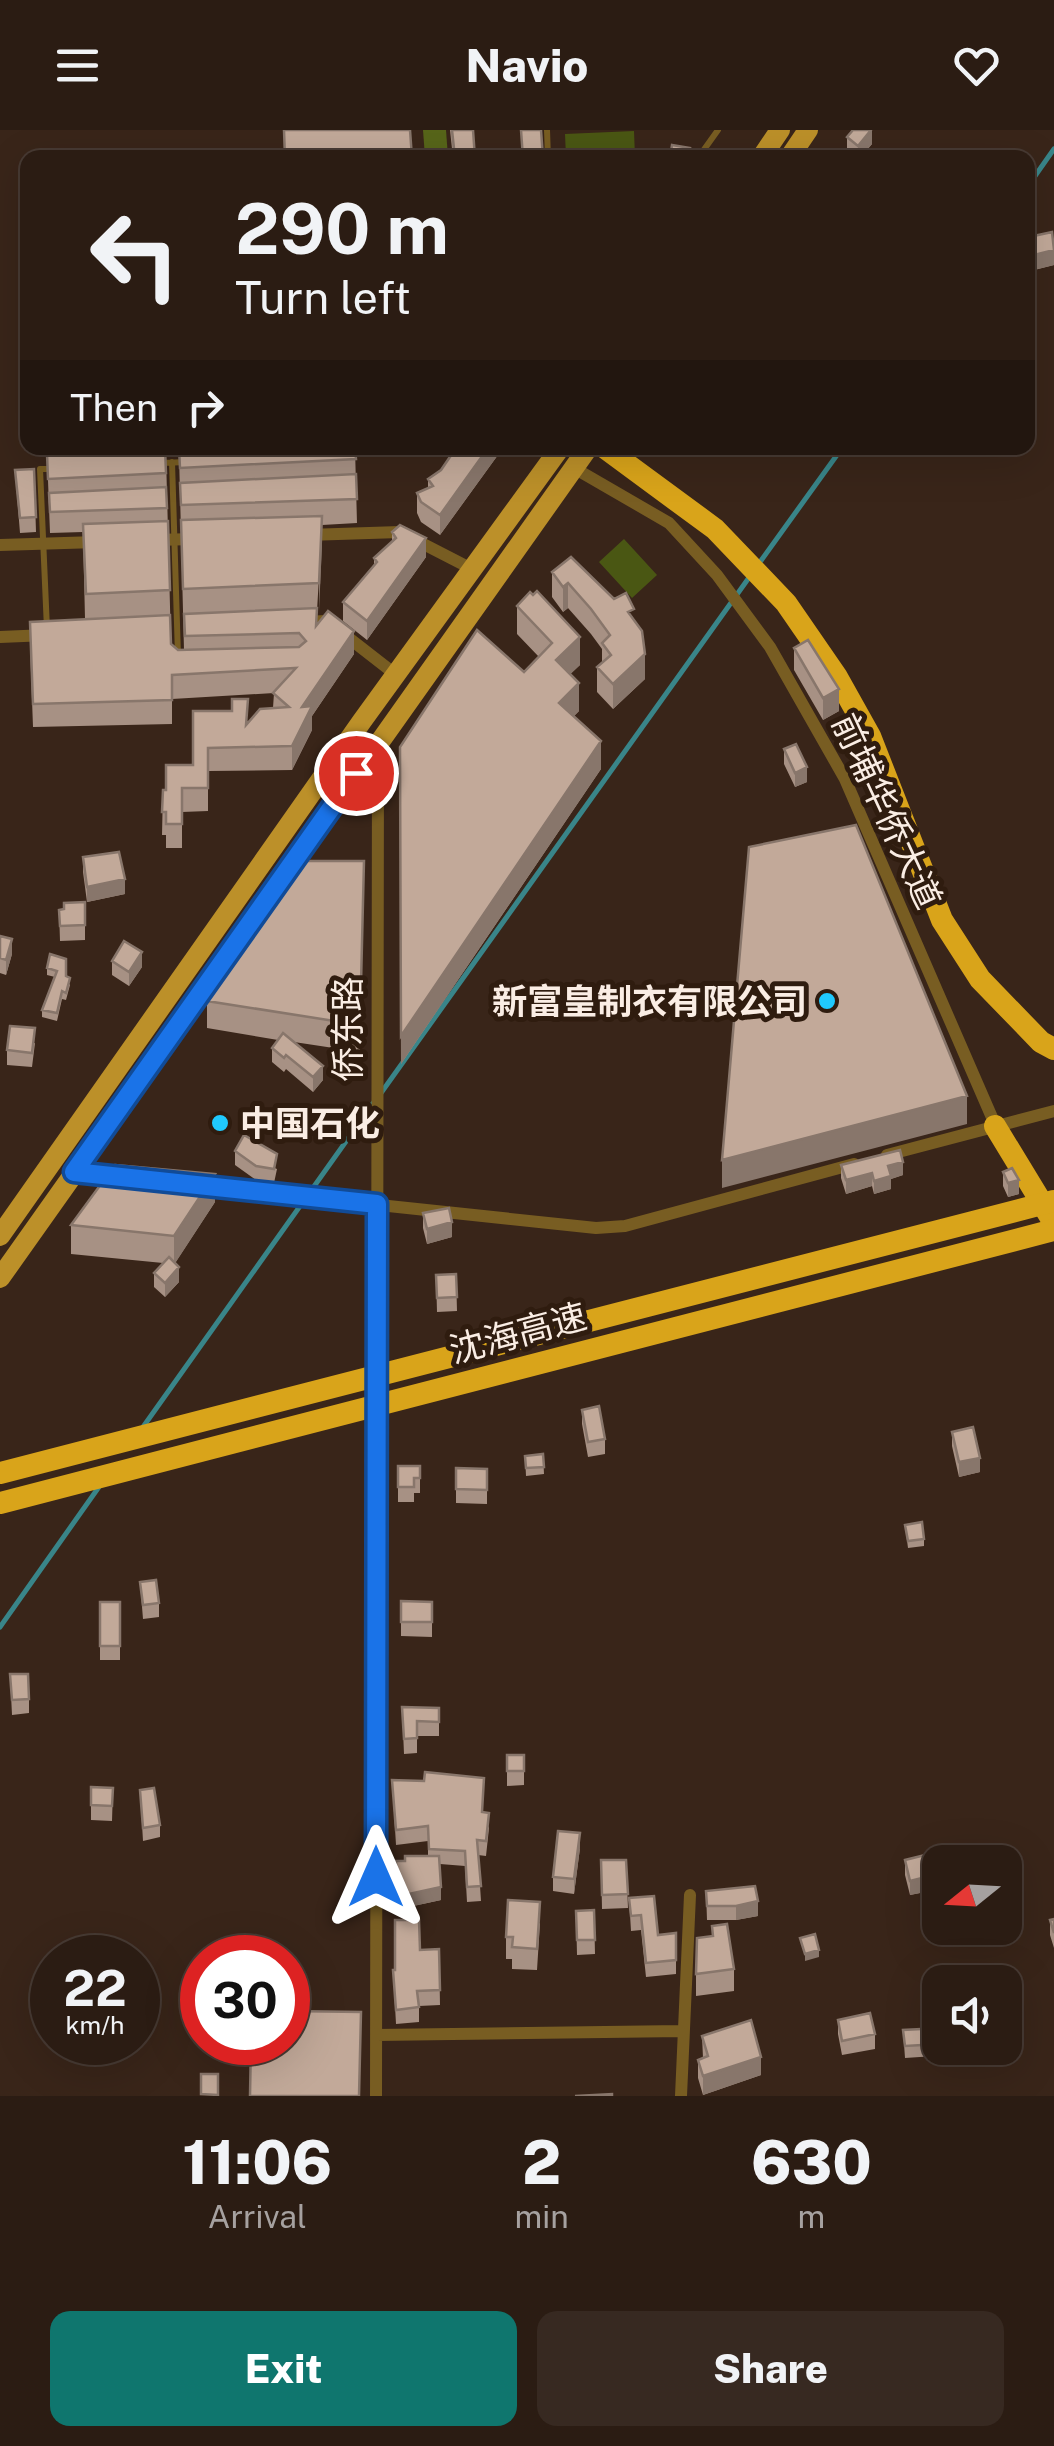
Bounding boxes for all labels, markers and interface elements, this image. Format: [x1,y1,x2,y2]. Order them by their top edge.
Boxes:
icon: menu [50,38,105,93]
icon: heart [949,38,1004,93]
text: Navio [466,39,588,92]
text: 290 m [235,187,449,270]
icon: left [70,190,200,320]
text: Turn left [235,271,411,324]
icon: right [178,380,233,435]
text: Then [70,385,158,430]
street label: 前埔华侨大道 [824,707,950,915]
pin [314,731,399,816]
icon: arrive [329,746,384,801]
street label: 侨东路 [327,976,368,1082]
place label: 新富皇制衣有限公司 [492,981,807,1022]
marker: 新富皇制衣有限公司 [816,990,838,1012]
place label: 中国石化 [240,1103,380,1144]
marker: 中国石化 [209,1112,231,1134]
street label: 沈海高速 [445,1295,591,1371]
position arrow [324,1825,428,1929]
north arrow [922,1845,1022,1945]
map controls [922,1845,1022,2065]
speed limit sign: 30 [180,1935,310,2065]
text: 22 [63,1958,127,2017]
button: sound [922,1965,1022,2065]
text: km/h [66,2010,124,2040]
text: 11:06 [182,2127,332,2198]
text: 2 [522,2127,561,2198]
text: 630 [751,2127,872,2198]
text: Arrival [208,2198,307,2235]
text: min [514,2198,569,2235]
text: m [798,2198,825,2235]
button: Exit [50,2311,517,2426]
button: Share [537,2311,1004,2426]

